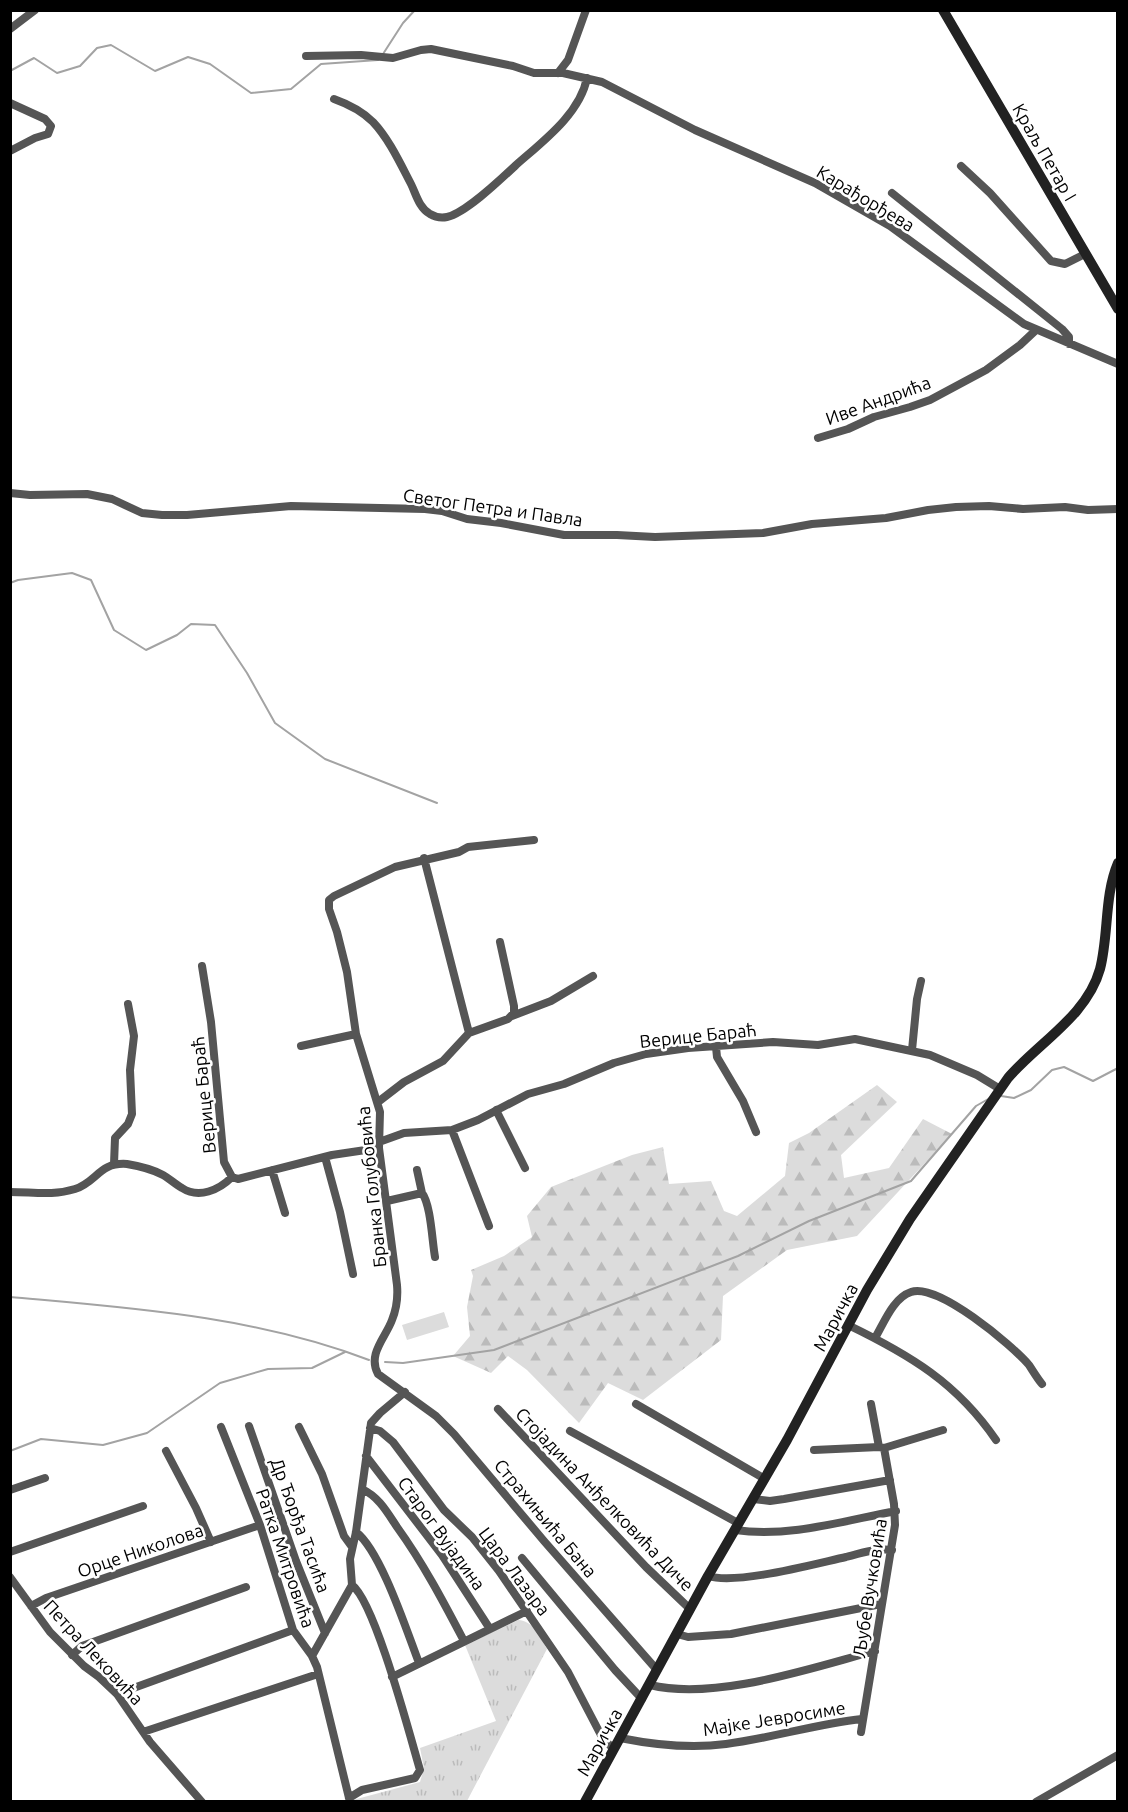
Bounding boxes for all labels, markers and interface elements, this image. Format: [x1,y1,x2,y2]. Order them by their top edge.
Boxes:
street label: Краљ Петар I [1009,100,1081,204]
street label: Карађорђева [813,161,919,236]
street label: Иве Андрића [823,372,933,428]
street label: Светог Петра и Павла [402,484,584,530]
street label: Верице Бараћ [639,1019,757,1051]
street label: Верице Бараћ [187,1036,219,1154]
street label: Бранка Голубовића [353,1105,389,1269]
street label: Маричка [809,1280,861,1354]
street label: Стојадина Анђелковића Диче [511,1403,698,1596]
street label: Др Ђорђа Тасића [266,1455,335,1596]
street label: Страхињића Бана [491,1455,601,1581]
street label: Старог Вујадина [394,1472,490,1594]
street label: Ратка Митровића [253,1486,319,1630]
street label: Љубе Вучковића [848,1517,890,1659]
street label: Орце Николова [74,1519,206,1581]
street label: Цара Лазара [475,1523,555,1619]
street label: Петра Лековића [40,1595,148,1709]
street label: Мајке Јевросиме [701,1697,847,1739]
street label: Маричка [572,1705,626,1779]

